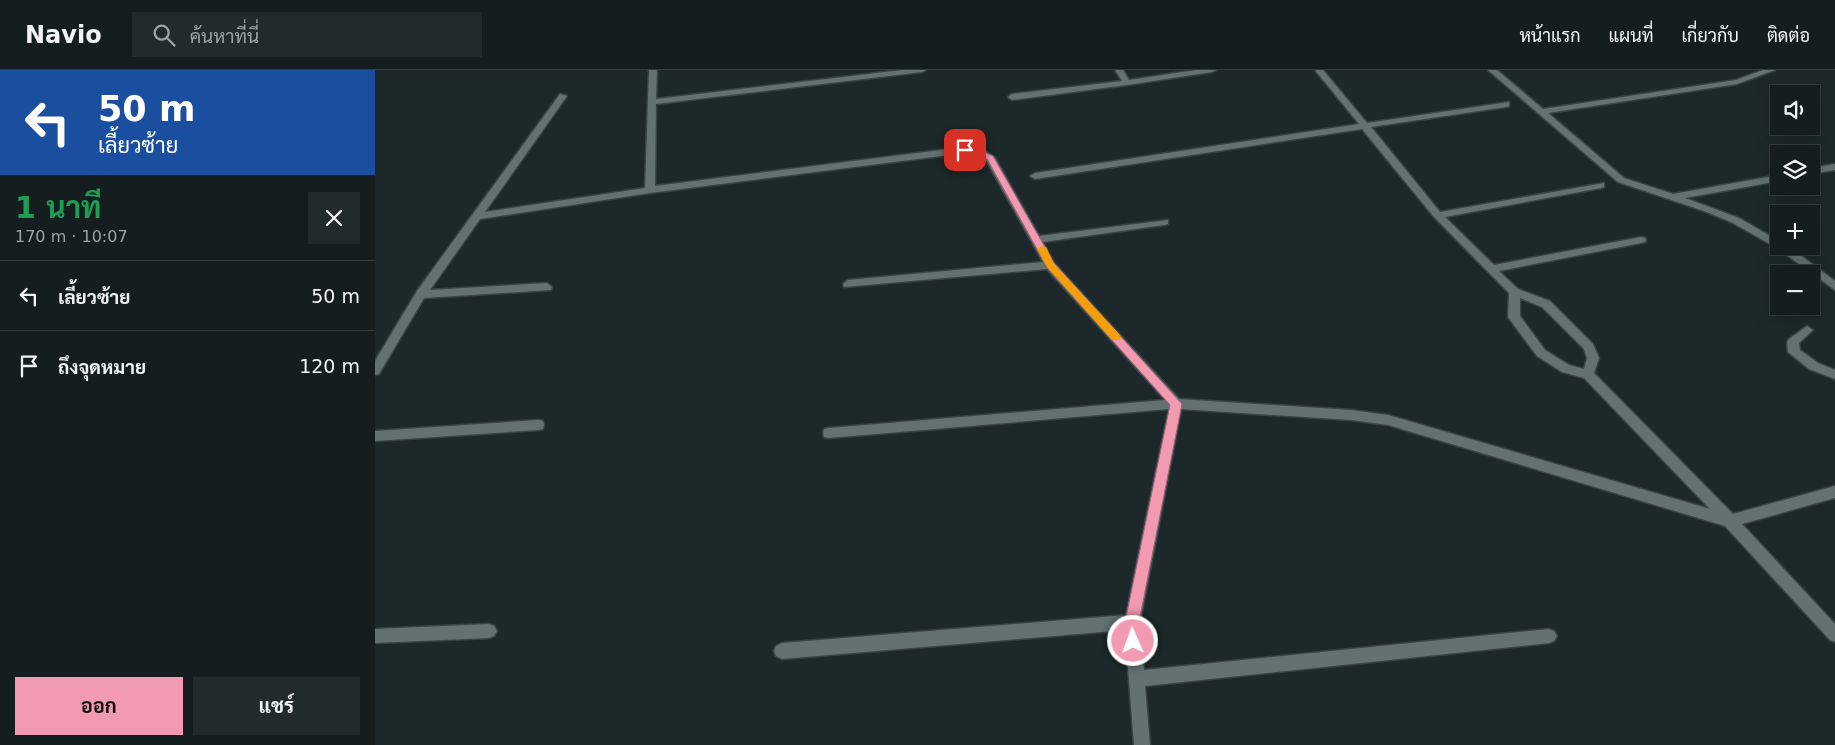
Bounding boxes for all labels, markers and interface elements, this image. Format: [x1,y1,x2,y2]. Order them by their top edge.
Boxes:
search box [132,12,482,57]
text: Navio [25,21,102,49]
icon: search [150,21,178,49]
text: ค้นหาที่นี่ [190,25,259,47]
text: หน้าแรก [1519,25,1581,46]
text: แผนที่ [1609,25,1653,46]
text: เกี่ยวกับ [1681,25,1739,46]
text: ติดต่อ [1767,25,1810,46]
map controls [1770,85,1820,315]
button: sound [1770,85,1820,135]
text: 50 m [98,89,195,129]
icon: left [15,90,80,155]
pin [944,129,986,171]
text: เลี้ยวซ้าย [98,133,178,158]
icon: arrive [951,136,979,164]
button: layers [1770,145,1820,195]
text: 1 นาที [15,190,101,225]
button: close [308,192,360,244]
button: + [1770,205,1820,255]
text: 170 m · 10:07 [15,227,128,246]
button: − [1770,265,1820,315]
icon: left [15,282,43,310]
text: 50 m [311,285,360,307]
text: เลี้ยวซ้าย [58,286,130,308]
icon: arrive [15,352,43,380]
text: 120 m [299,355,360,377]
text: ถึงจุดหมาย [58,356,146,378]
position arrow [1106,614,1158,666]
button: ออก [15,677,183,735]
button: แชร์ [193,677,360,735]

